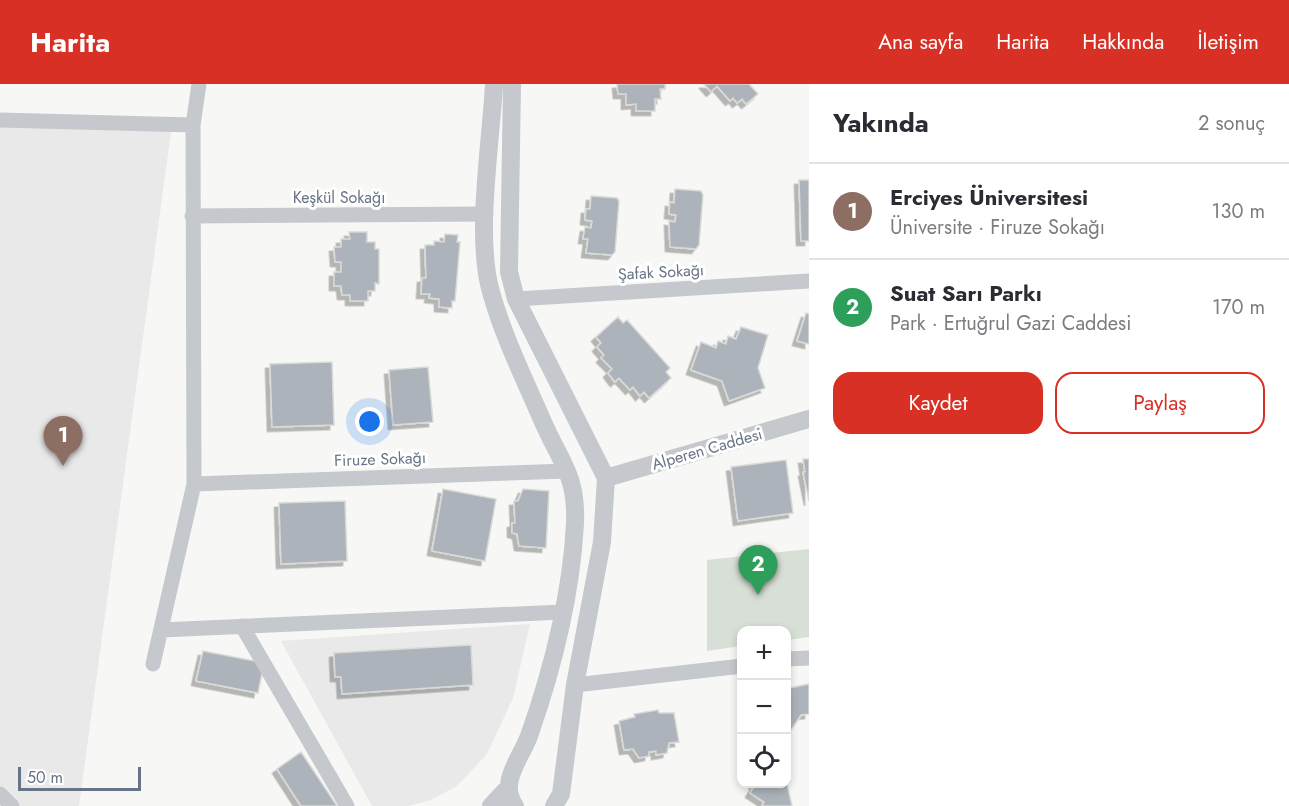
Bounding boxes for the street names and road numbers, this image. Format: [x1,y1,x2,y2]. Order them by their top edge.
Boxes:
street label: Keşkül Sokağı [293,186,385,209]
street label: Şafak Sokağı [617,258,705,286]
street label: Alperen Caddesi [649,422,765,476]
street label: Firuze Sokağı [334,446,426,472]

